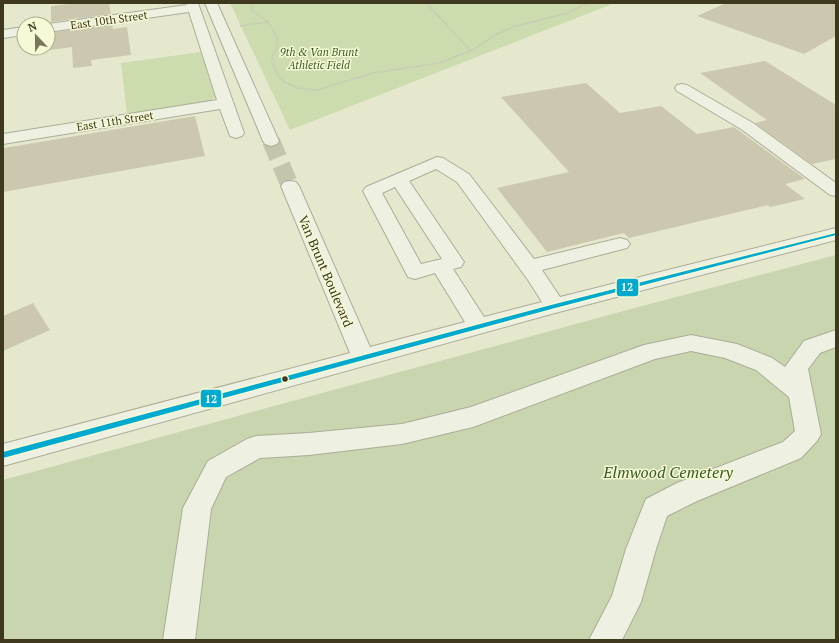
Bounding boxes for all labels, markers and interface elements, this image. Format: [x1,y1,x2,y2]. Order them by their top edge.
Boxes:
street label: East 10th Street [70,8,148,32]
north arrow [16,16,56,56]
text: N [26,18,39,35]
park label: 9th & Van Brunt Athletic Field [280,45,358,72]
street label: East 11th Street [76,108,154,134]
street label: Van Brunt Boulevard [294,212,358,330]
line badge: 12 [616,278,639,297]
text: 12 [621,280,633,294]
unlabelled marker [280,374,290,384]
line badge: 12 [200,389,222,408]
text: 12 [205,392,217,406]
park label: Elmwood Cemetery [602,461,733,483]

